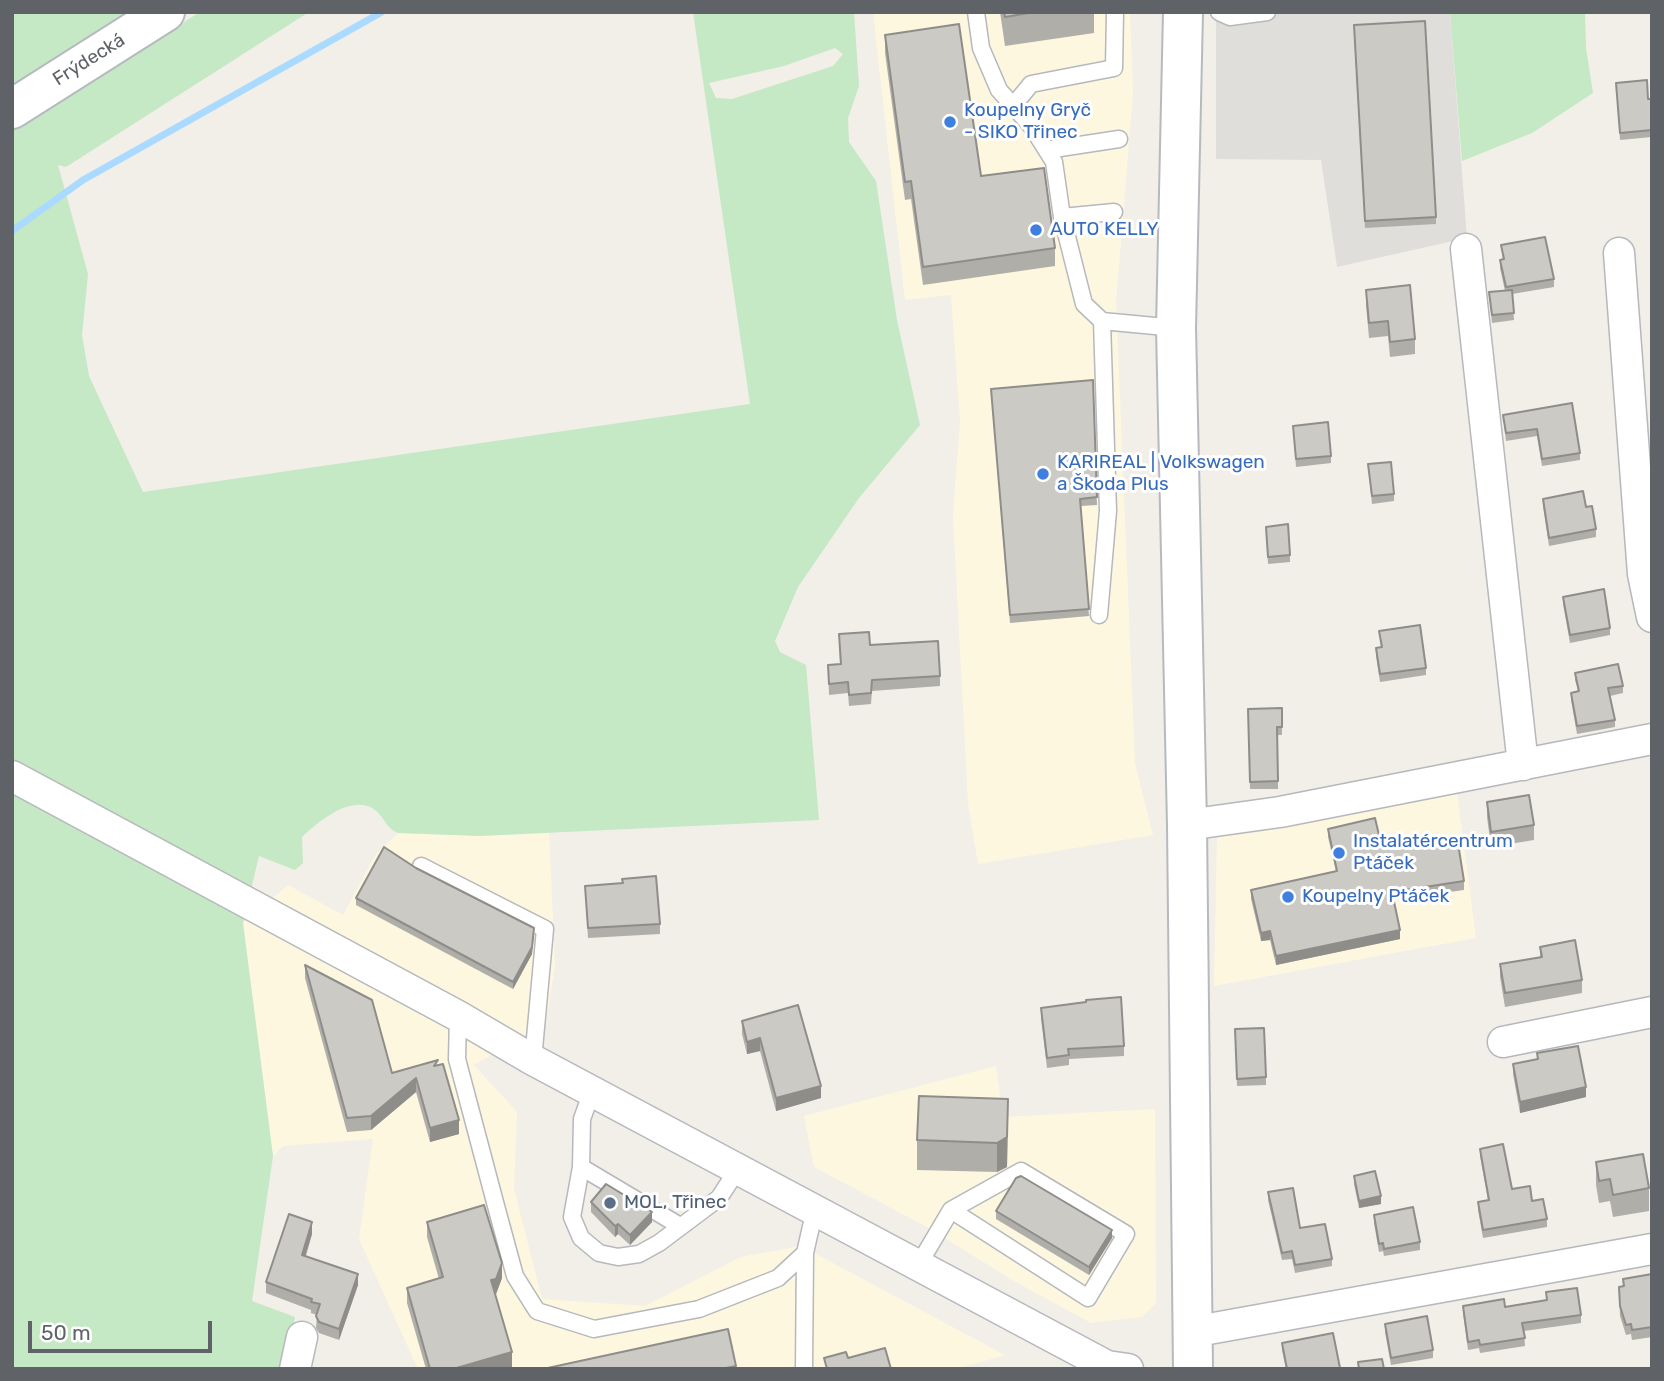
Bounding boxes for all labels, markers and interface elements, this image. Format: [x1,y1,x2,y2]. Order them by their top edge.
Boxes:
street label: Frýdecká [49,29,129,91]
place label: Koupelny Gryč - SIKO Třinec [964,100,1091,144]
marker: Koupelny Gryč - SIKO Třinec [942,114,958,130]
place label: AUTO KELLY [1050,219,1159,241]
marker: AUTO KELLY [1028,222,1044,238]
place label: KARIREAL | Volkswagen a Škoda Plus [1057,452,1265,496]
marker: KARIREAL | Volkswagen a Škoda Plus [1035,466,1051,482]
place label: Instalatércentrum Ptáček [1353,831,1513,875]
marker: Instalatércentrum Ptáček [1331,845,1347,861]
place label: Koupelny Ptáček [1302,886,1449,908]
marker: Koupelny Ptáček [1280,889,1296,905]
place label: MOL, Třinec [624,1192,726,1214]
marker: MOL, Třinec [602,1195,618,1211]
scale bar [32,1308,215,1352]
text: 50 m [41,1320,91,1345]

